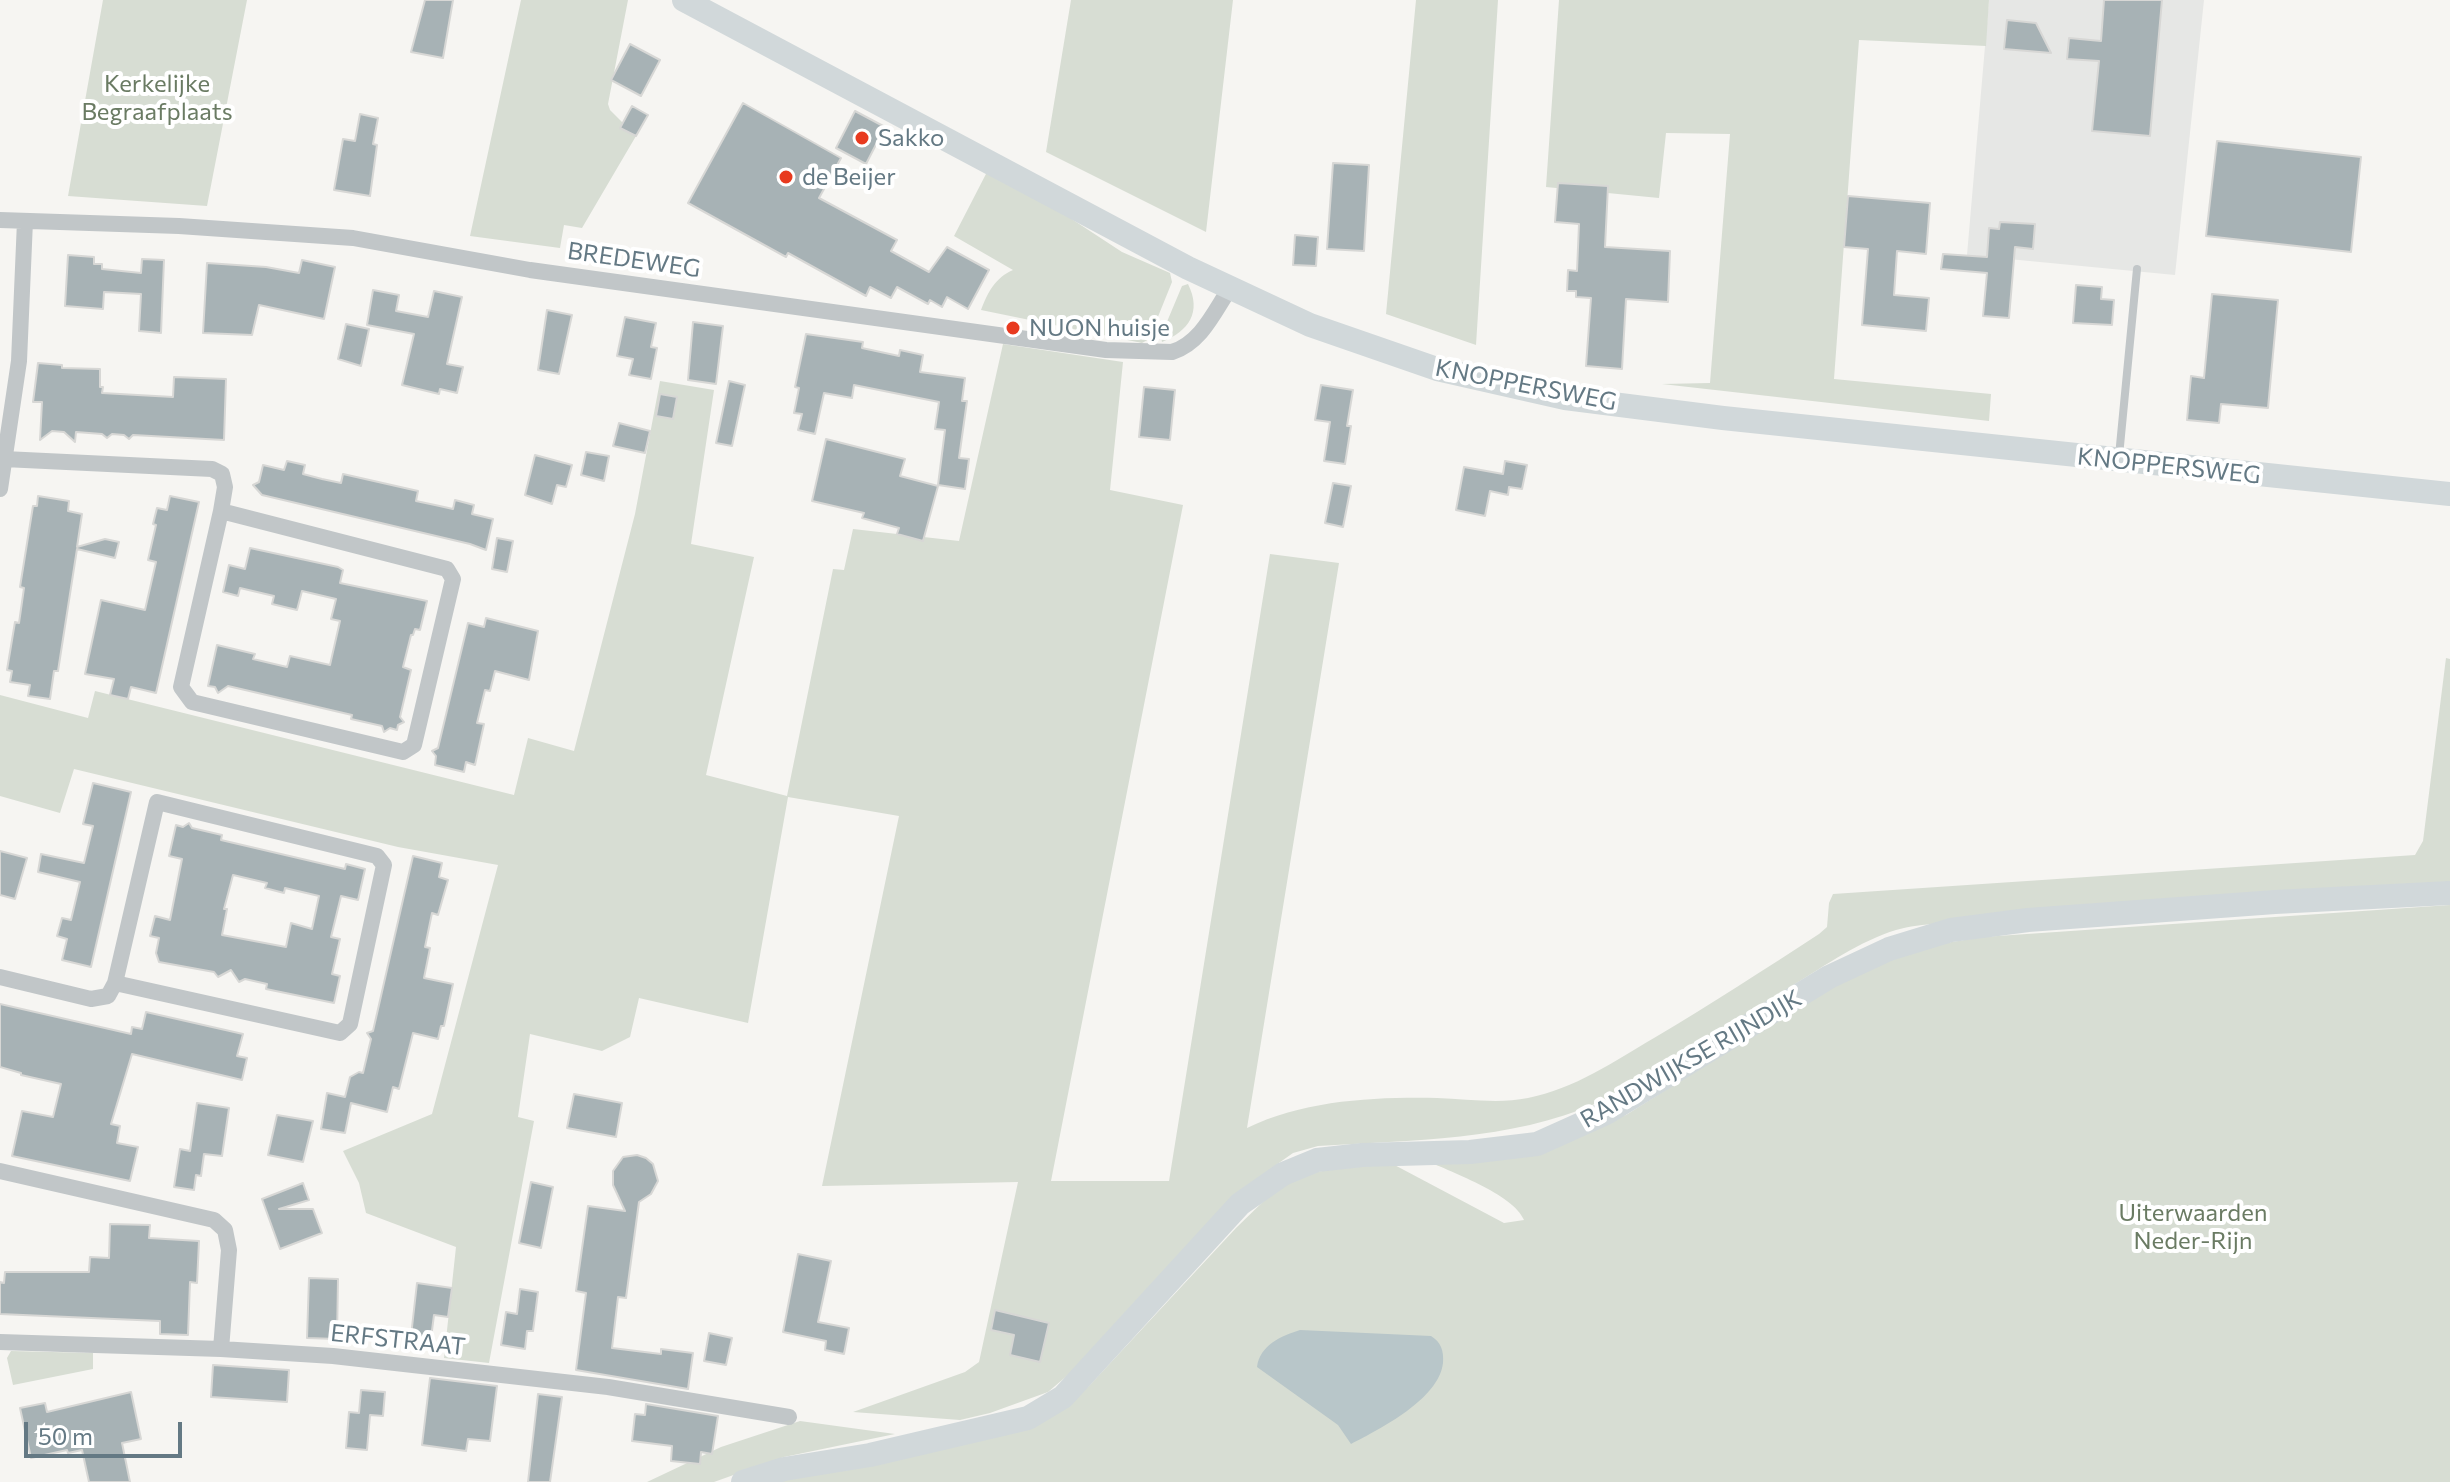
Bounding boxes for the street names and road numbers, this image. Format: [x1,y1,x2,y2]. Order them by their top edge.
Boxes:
street label: BREDEWEG [566,236,702,284]
street label: KNOPPERSWEG [1433,353,1619,417]
street label: KNOPPERSWEG [2076,442,2262,490]
street label: RANDWIJKSE RIJNDIJK [1575,984,1807,1134]
street label: ERFSTRAAT [329,1319,467,1361]

